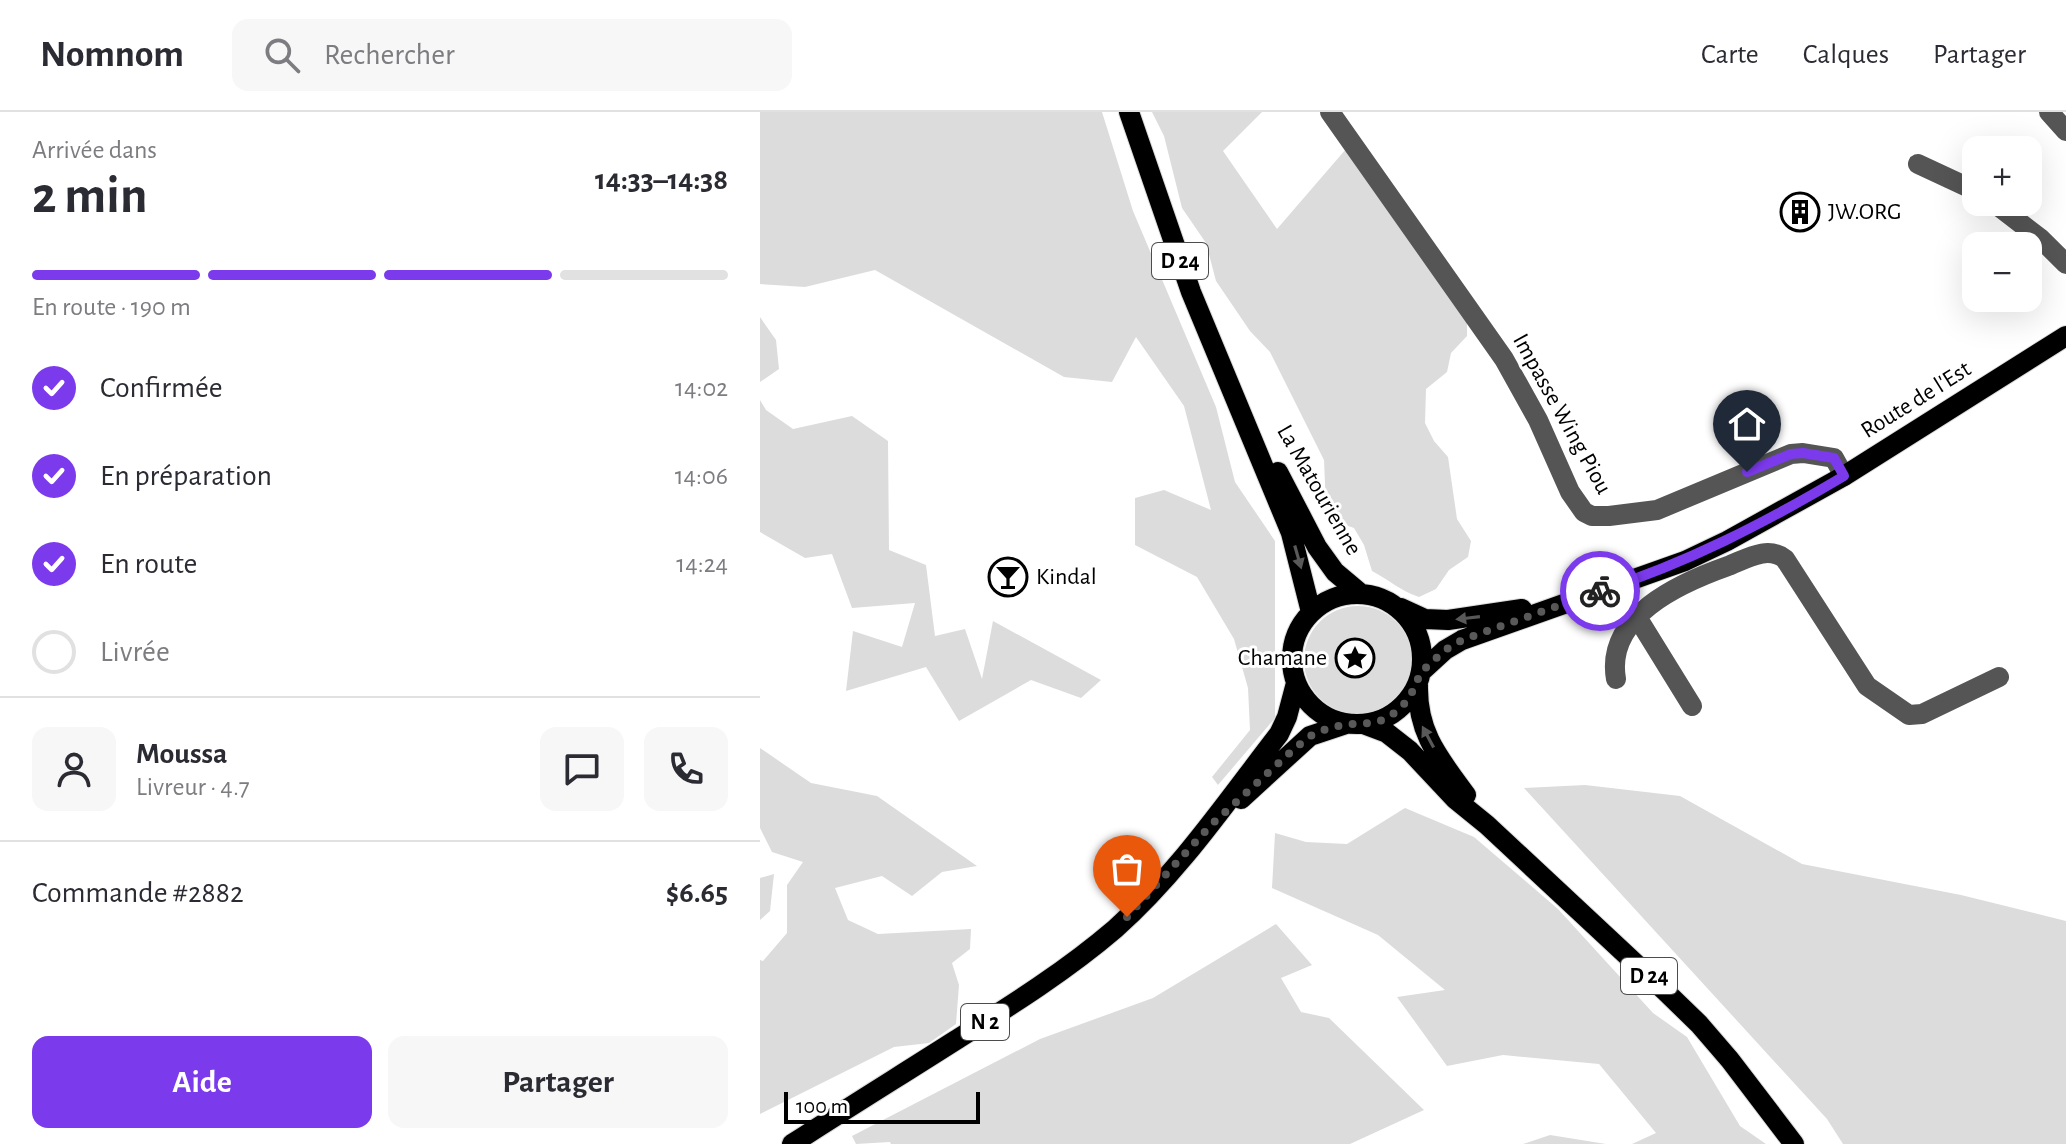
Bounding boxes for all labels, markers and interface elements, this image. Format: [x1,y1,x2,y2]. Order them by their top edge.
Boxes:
search box [232,19,792,91]
icon: search [260,33,304,77]
text: Nomnom [40,36,184,74]
text: Rechercher [324,40,455,70]
text: Carte [1701,41,1759,69]
text: Calques [1803,41,1889,69]
text: Partager [1933,41,2026,69]
map controls [1962,136,2042,312]
button: + [1962,136,2042,216]
text: Arrivée dans [32,137,157,163]
text: 14:33–14:38 [595,165,728,195]
text: 2 min [32,170,147,222]
building icon: JW.ORG [1779,191,1821,233]
place label: JW.ORG [1828,200,1901,224]
button: − [1962,232,2042,312]
road number: D 24 [1152,243,1208,279]
text: En route · 190 m [32,294,191,320]
street label: Impasse Wing Piou [1508,330,1616,498]
street label: Route de l'Est [1857,357,1975,443]
icon: check [32,366,76,410]
text: Confirmée [100,373,223,403]
text: 14:02 [675,375,728,401]
pin [1713,390,1781,472]
icon: home [1725,402,1769,446]
street label: La Matourienne [1272,421,1366,559]
icon: check [32,454,76,498]
text: En préparation [100,461,272,491]
text: 14:06 [675,463,728,489]
icon: check [32,542,76,586]
one-way arrow [1293,545,1305,570]
text: En route [100,549,197,579]
text: 14:24 [676,551,728,577]
courier [1560,551,1640,631]
bar icon: Kindal [987,556,1029,598]
place label: Kindal [1036,565,1097,589]
icon: bike [1578,569,1622,613]
one-way arrow [1455,612,1480,625]
text: Livrée [100,637,170,667]
place icon: Chamane [1334,637,1376,679]
place label: Chamane [1238,646,1327,670]
one-way arrow [1422,725,1435,748]
button: person [32,727,116,811]
button: chat [540,727,624,811]
button: phone [644,727,728,811]
text: Moussa [136,739,227,769]
text: Livreur · 4.7 [136,774,250,800]
pin [1093,835,1161,917]
icon: bag [1105,847,1149,891]
text: Commande #2882 [32,878,244,908]
text: $6.65 [666,878,728,908]
road number: D 24 [1621,958,1677,994]
road number: N 2 [961,1004,1009,1040]
button: Aide [32,1036,372,1128]
button: Partager [388,1036,728,1128]
scale bar [784,1088,980,1124]
text: 100 m [796,1095,848,1117]

